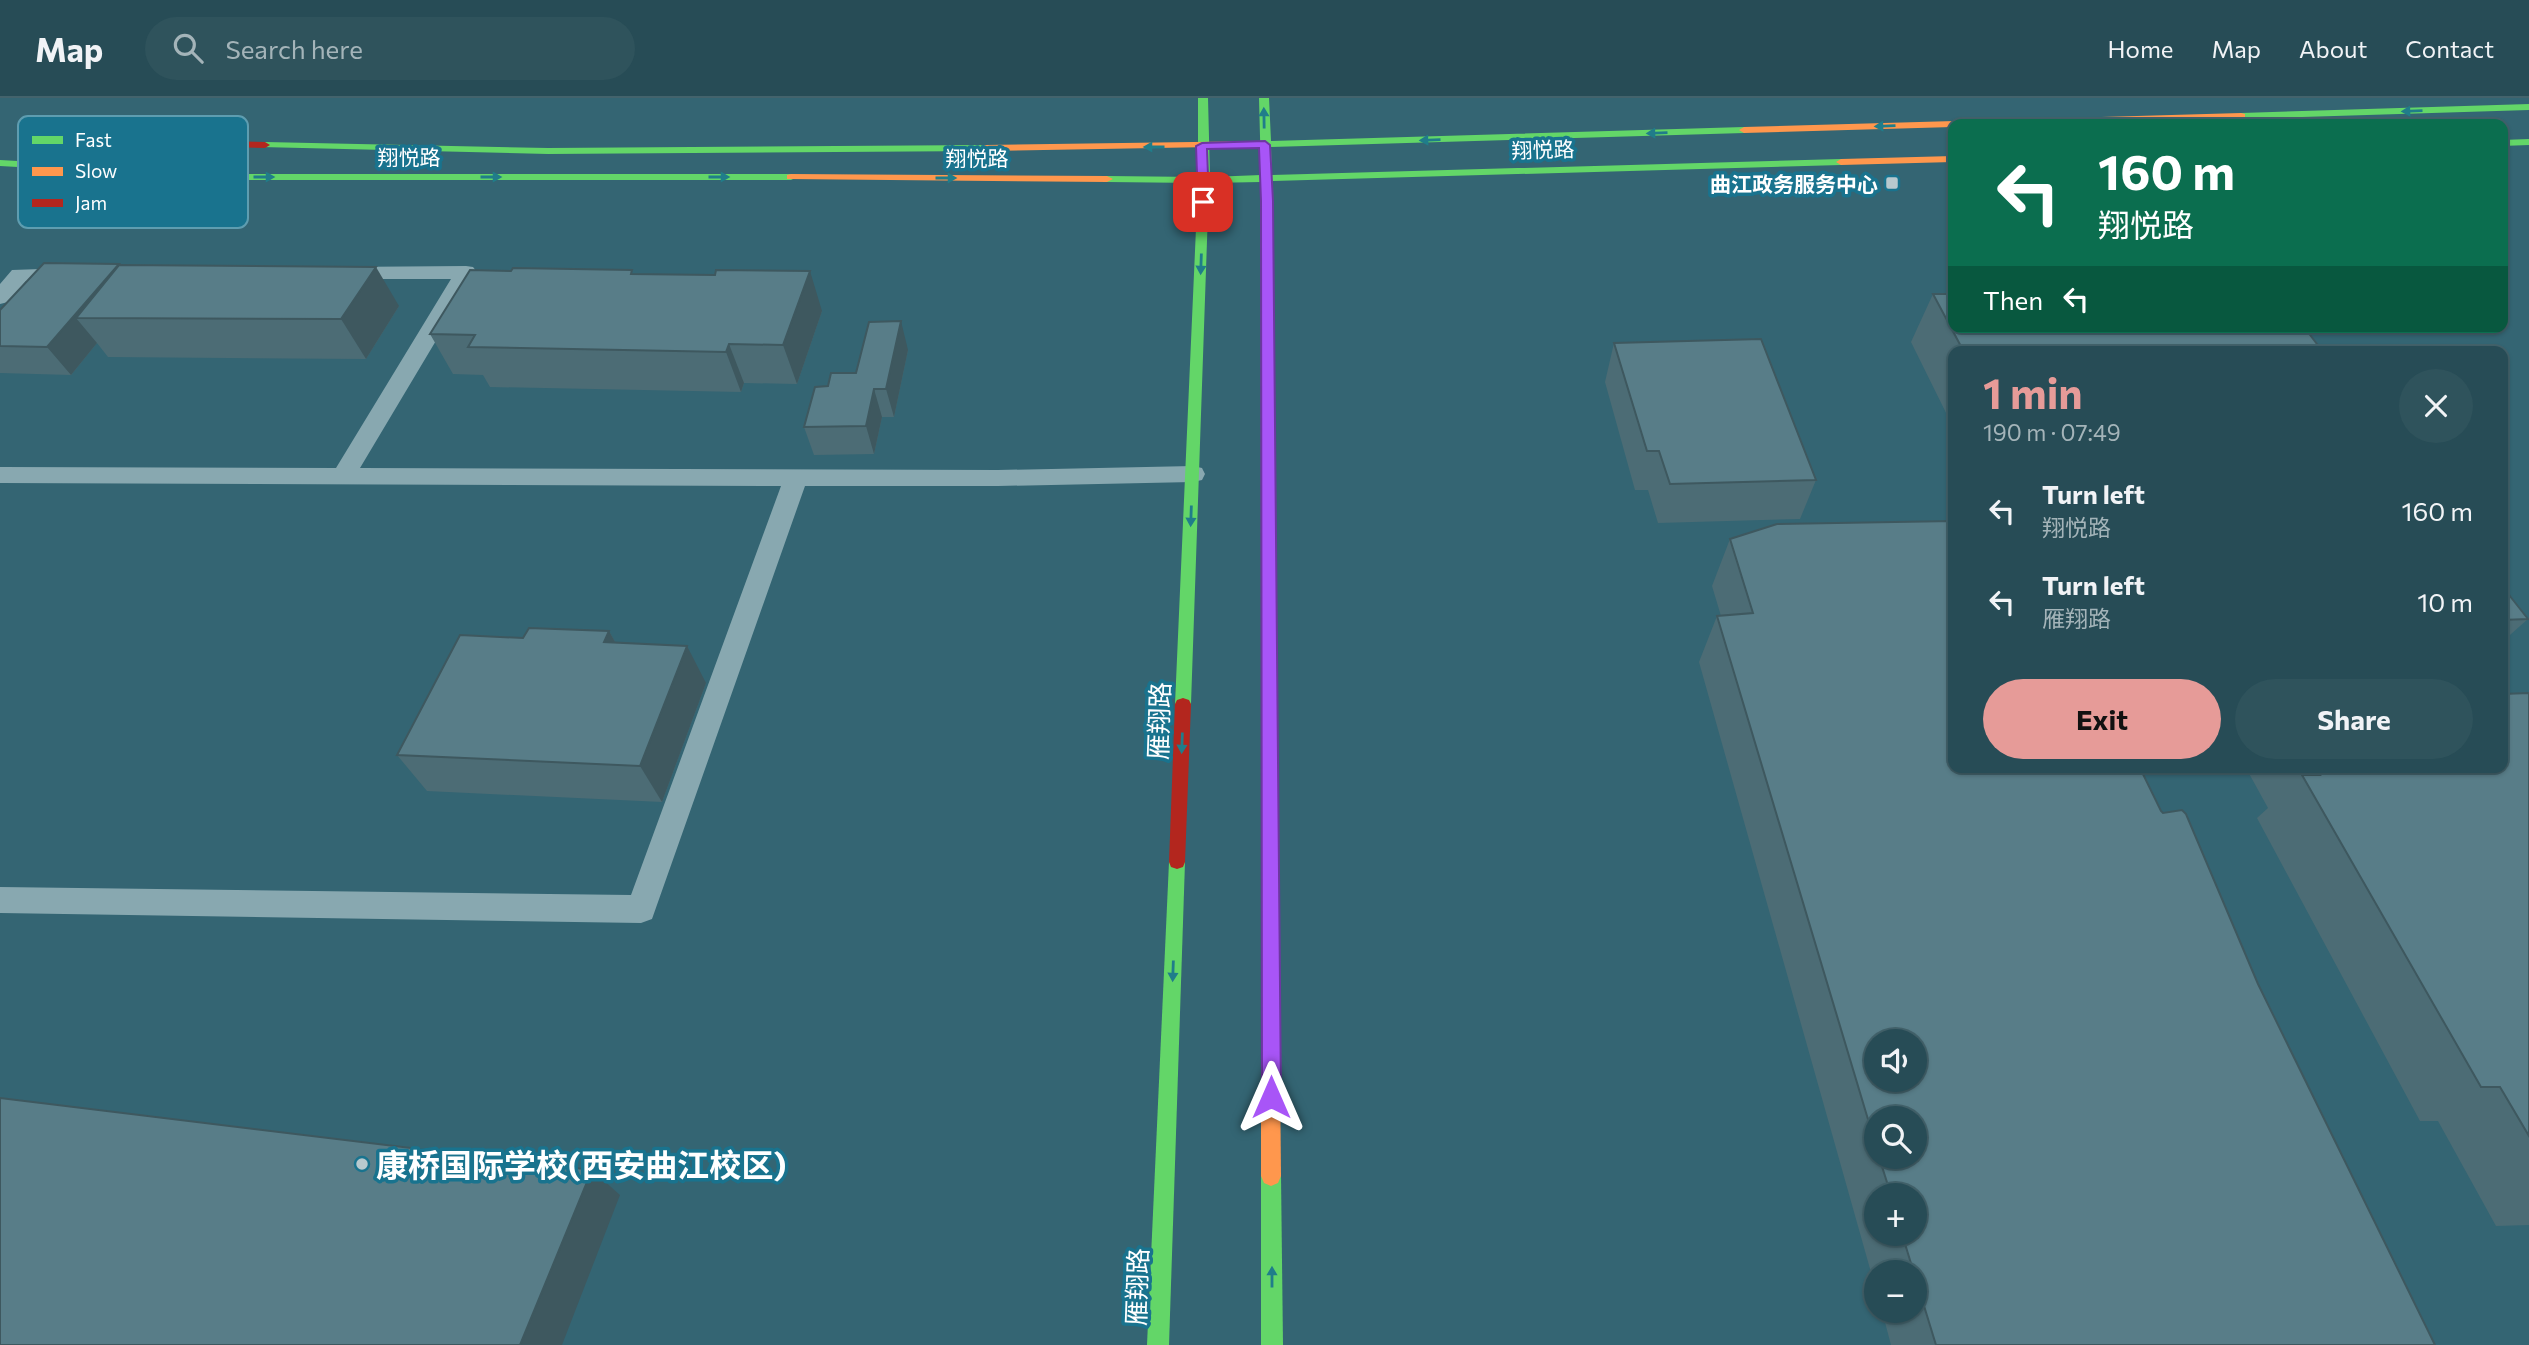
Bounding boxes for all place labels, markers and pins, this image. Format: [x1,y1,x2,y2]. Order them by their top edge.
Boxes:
place label: 曲江政务服务中心 [1710,171,1878,196]
pin [1173,172,1233,232]
marker: 曲江政务服务中心 [1884,175,1900,191]
place label: 康桥国际学校(西安曲江校区) [376,1144,786,1184]
marker: 康桥国际学校(西安曲江校区) [354,1156,370,1172]

